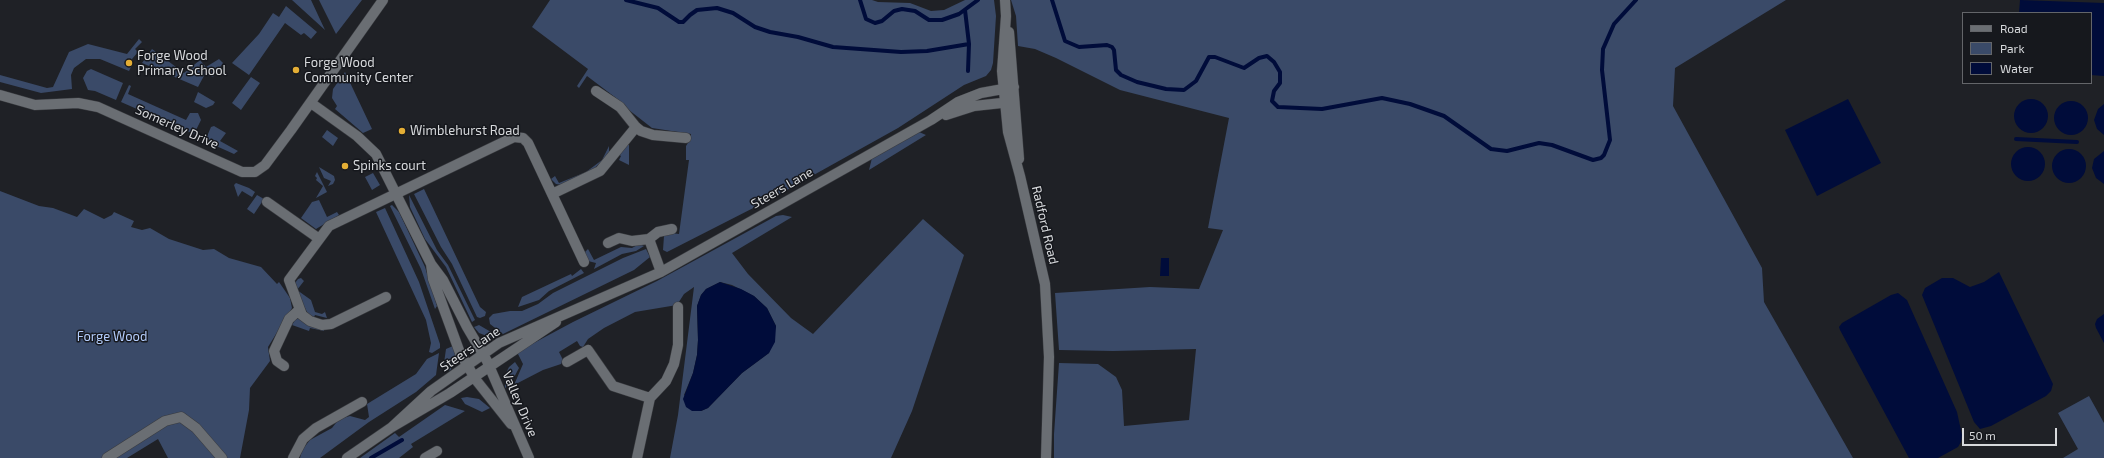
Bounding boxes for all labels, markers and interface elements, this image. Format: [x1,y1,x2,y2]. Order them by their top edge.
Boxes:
legend [1962,12,2092,84]
text: Road [2000,21,2028,35]
text: Park [2000,41,2025,55]
place label: Forge Wood Primary School [137,48,226,79]
place label: Forge Wood Community Center [304,55,414,86]
marker: Forge Wood Primary School [124,58,134,68]
text: Water [2000,61,2034,75]
marker: Forge Wood Community Center [291,65,301,75]
street label: Somerley Drive [133,102,221,152]
place label: Wimblehurst Road [410,123,520,139]
marker: Wimblehurst Road [397,126,407,136]
place label: Spinks court [353,158,426,174]
marker: Spinks court [340,161,350,171]
street label: Steers Lane [748,164,816,212]
street label: Radford Road [1028,184,1062,266]
street label: Steers Lane [437,323,503,375]
park label: Forge Wood [77,329,147,345]
street label: Valley Drive [499,369,541,439]
scale bar [1964,420,2059,446]
text: 50 m [1969,428,1996,442]

